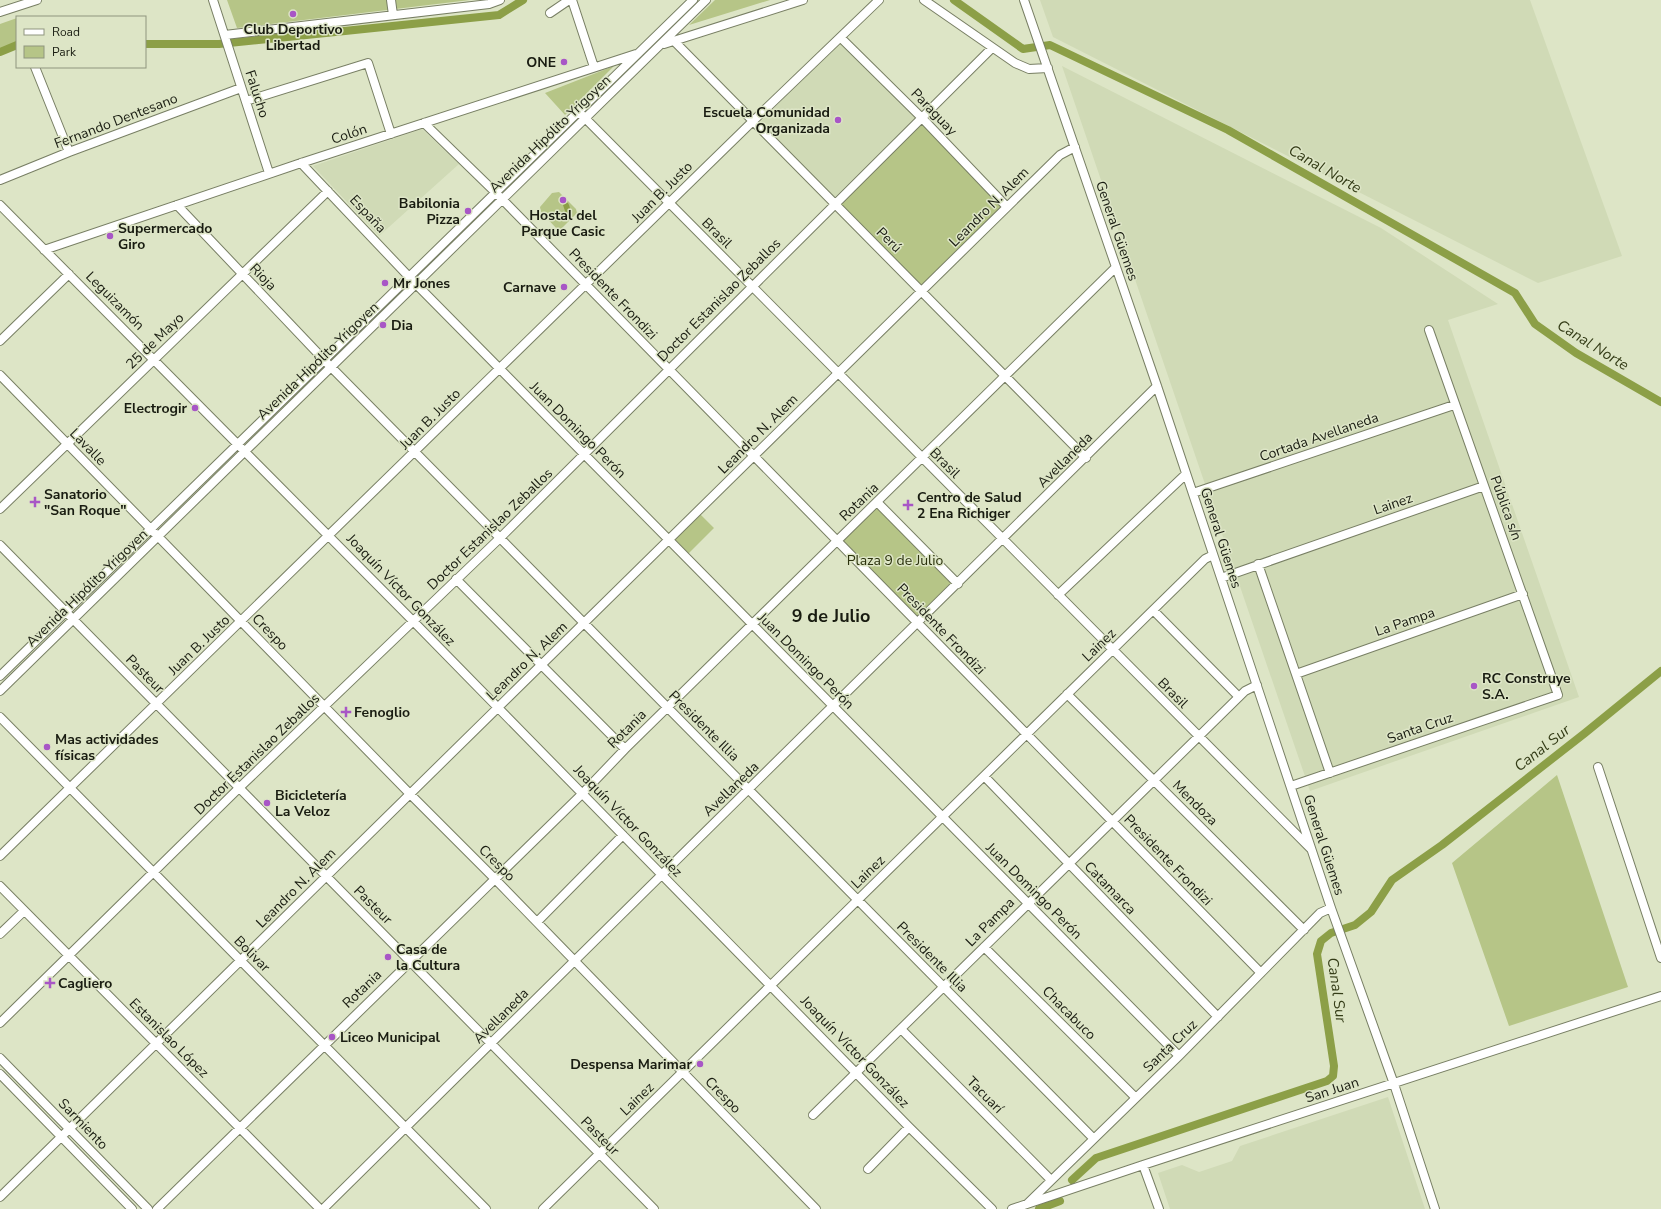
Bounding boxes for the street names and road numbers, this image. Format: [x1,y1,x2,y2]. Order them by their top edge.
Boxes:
street label: Falucho [240,68,274,120]
street label: Avenida Hipólito Yrigoyen [485,71,615,197]
street label: Paraguay [907,84,962,140]
street label: Fernando Dentesano [52,89,181,153]
street label: Colón [329,119,369,149]
street label: Juan B. Justo [627,157,697,227]
street label: Leandro N. Alem [945,163,1033,251]
street label: General Güemes [1091,178,1143,284]
street label: España [345,191,391,237]
street label: Brasil [698,214,737,253]
street label: Perú [872,223,906,257]
street label: Doctor Estanislao Zeballos [653,234,785,366]
street label: Presidente Frondizi [565,244,661,344]
street label: Rioja [245,259,281,295]
street label: Leguizamón [81,267,149,335]
street label: Avenida Hipólito Yrigoyen [253,298,383,424]
street label: 25 de Mayo [122,308,188,373]
street label: Juan Domingo Perón [525,377,630,482]
street label: Juan B. Justo [395,384,465,454]
street label: Leandro N. Alem [714,390,802,478]
street label: Cortada Avellaneda [1257,408,1381,466]
street label: Lavalle [65,424,111,470]
street label: Avellaneda [1033,428,1097,492]
street label: Brasil [926,444,965,483]
street label: Doctor Estanislao Zeballos [423,464,557,594]
street label: Pública s/n [1486,473,1526,543]
street label: Rotania [835,479,883,525]
street label: General Güemes [1196,485,1246,591]
street label: Lainez [1371,488,1416,520]
street label: Avenida Hipólito Yrigoyen [22,525,152,651]
street label: Joaquín Víctor González [342,529,460,651]
street label: Presidente Frondizi [893,579,989,679]
street label: La Pampa [1373,603,1437,641]
street label: Juan Domingo Perón [753,608,858,713]
street label: Crespo [248,609,292,655]
street label: Juan B. Justo [163,611,234,680]
street label: Leandro N. Alem [482,617,572,705]
street label: Lainez [1078,624,1120,666]
street label: Pasteur [121,650,169,698]
street label: Brasil [1154,674,1193,713]
street label: Presidente Illia [664,686,744,766]
street label: Doctor Estanislao Zeballos [190,689,324,819]
street label: Rotania [603,705,651,753]
street label: Santa Cruz [1384,708,1456,748]
street label: Avellaneda [699,757,763,821]
street label: Joaquín Víctor González [569,760,687,882]
street label: Mendoza [1168,776,1222,830]
street label: General Güemes [1299,792,1349,898]
street label: Presidente Frondizi [1120,810,1216,910]
street label: Juan Domingo Perón [981,838,1086,943]
street label: Crespo [475,841,520,886]
street label: Leandro N. Alem [252,844,340,932]
street label: Lainez [847,851,889,893]
street label: Catamarca [1080,857,1140,919]
street label: Pasteur [349,881,397,929]
street label: La Pampa [961,893,1019,951]
street label: Presidente Illia [892,917,972,997]
street label: Bolivar [230,932,274,976]
street label: Rotania [338,966,386,1012]
street label: Chacabuco [1038,982,1100,1044]
street label: Avellaneda [469,984,533,1048]
street label: Joaquín Víctor González [796,991,914,1113]
street label: Estanislao López [125,994,213,1082]
street label: Santa Cruz [1139,1015,1202,1077]
street label: Crespo [701,1072,745,1118]
street label: Tacuarí [962,1072,1008,1118]
street label: San Juan [1303,1072,1361,1108]
street label: Lainez [616,1078,658,1120]
street label: Sarmiento [54,1094,112,1154]
street label: Pasteur [576,1112,624,1160]

